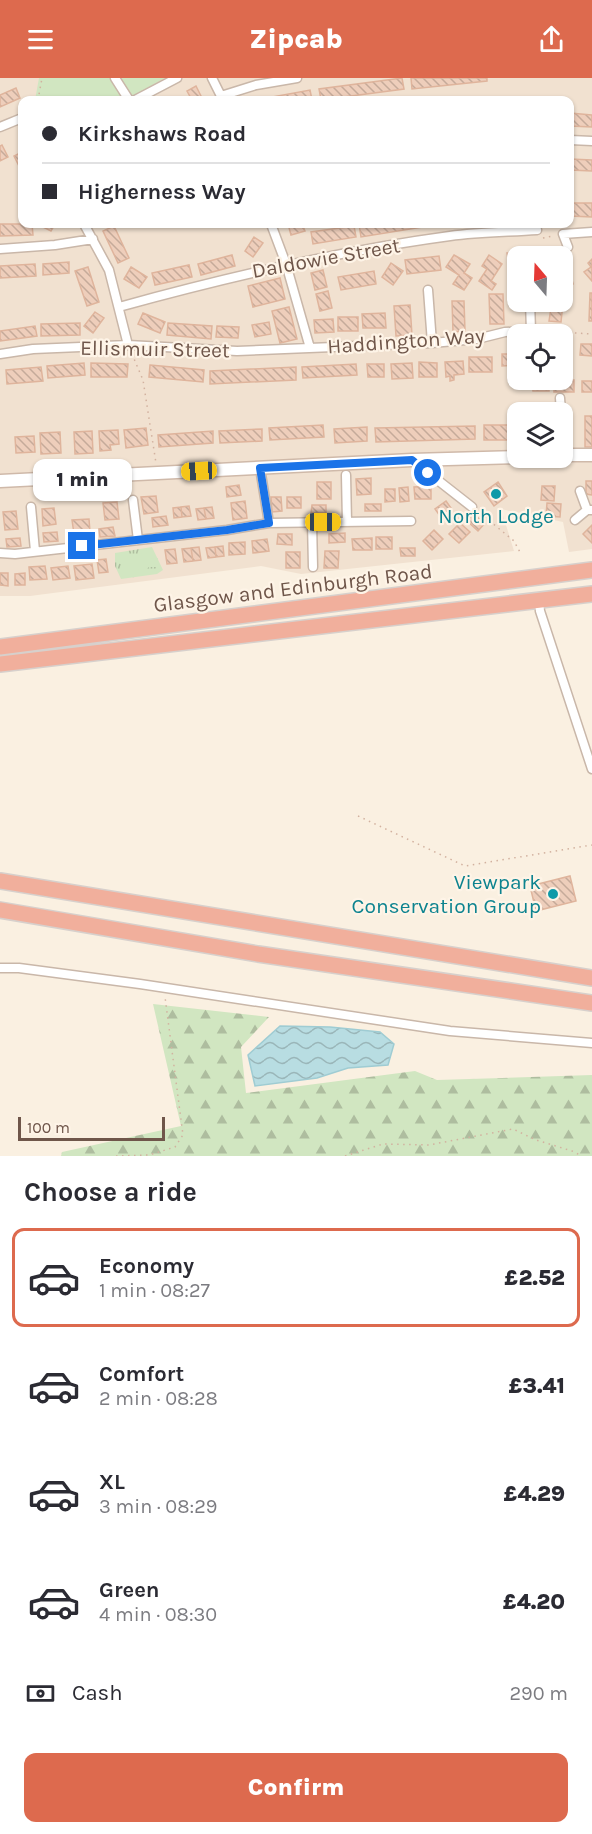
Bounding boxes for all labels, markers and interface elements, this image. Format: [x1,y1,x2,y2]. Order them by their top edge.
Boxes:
icon: menu [24,23,57,56]
text: Zipcab [249,23,343,55]
icon: share [535,23,568,56]
text: Kirkshaws Road [78,121,246,147]
text: Higherness Way [78,179,246,205]
street label: Daldowie Street [250,233,402,283]
north arrow [507,246,573,312]
map controls [507,246,573,468]
street label: Haddington Way [326,324,486,358]
button: locate [507,324,573,390]
street label: Ellismuir Street [80,336,230,362]
button: layers [507,402,573,468]
callout: 1 min [32,459,132,501]
route start [414,459,441,486]
car [181,461,217,481]
text: 1 min [56,468,109,491]
marker: North Lodge [489,487,503,501]
place label: North Lodge [438,504,554,528]
car [305,513,341,531]
route end [68,532,95,559]
street label: Glasgow and Edinburgh Road [152,559,434,617]
place label: Viewpark Conservation Group [352,870,541,918]
marker: Viewpark Conservation Group [546,887,560,901]
scale bar [18,1114,165,1142]
text: 100 m [27,1118,70,1137]
text: Choose a ride [24,1176,197,1208]
icon: car [27,1251,81,1305]
text: Economy [99,1253,194,1279]
text: £2.52 [504,1265,565,1291]
text: 1 min · 08:27 [99,1279,210,1302]
icon: car [27,1359,81,1413]
text: Comfort [99,1361,184,1387]
text: £3.41 [509,1373,565,1399]
text: 2 min · 08:28 [99,1387,218,1410]
icon: car [27,1467,81,1521]
text: XL [99,1469,125,1495]
text: £4.29 [503,1481,565,1507]
text: 3 min · 08:29 [99,1495,217,1518]
icon: car [27,1575,81,1629]
text: Green [99,1577,160,1603]
text: £4.20 [503,1589,565,1615]
text: 4 min · 08:30 [99,1603,217,1626]
icon: cash [24,1677,57,1710]
text: Cash [72,1680,122,1706]
text: 290 m [509,1682,568,1705]
button: Confirm [24,1753,568,1822]

